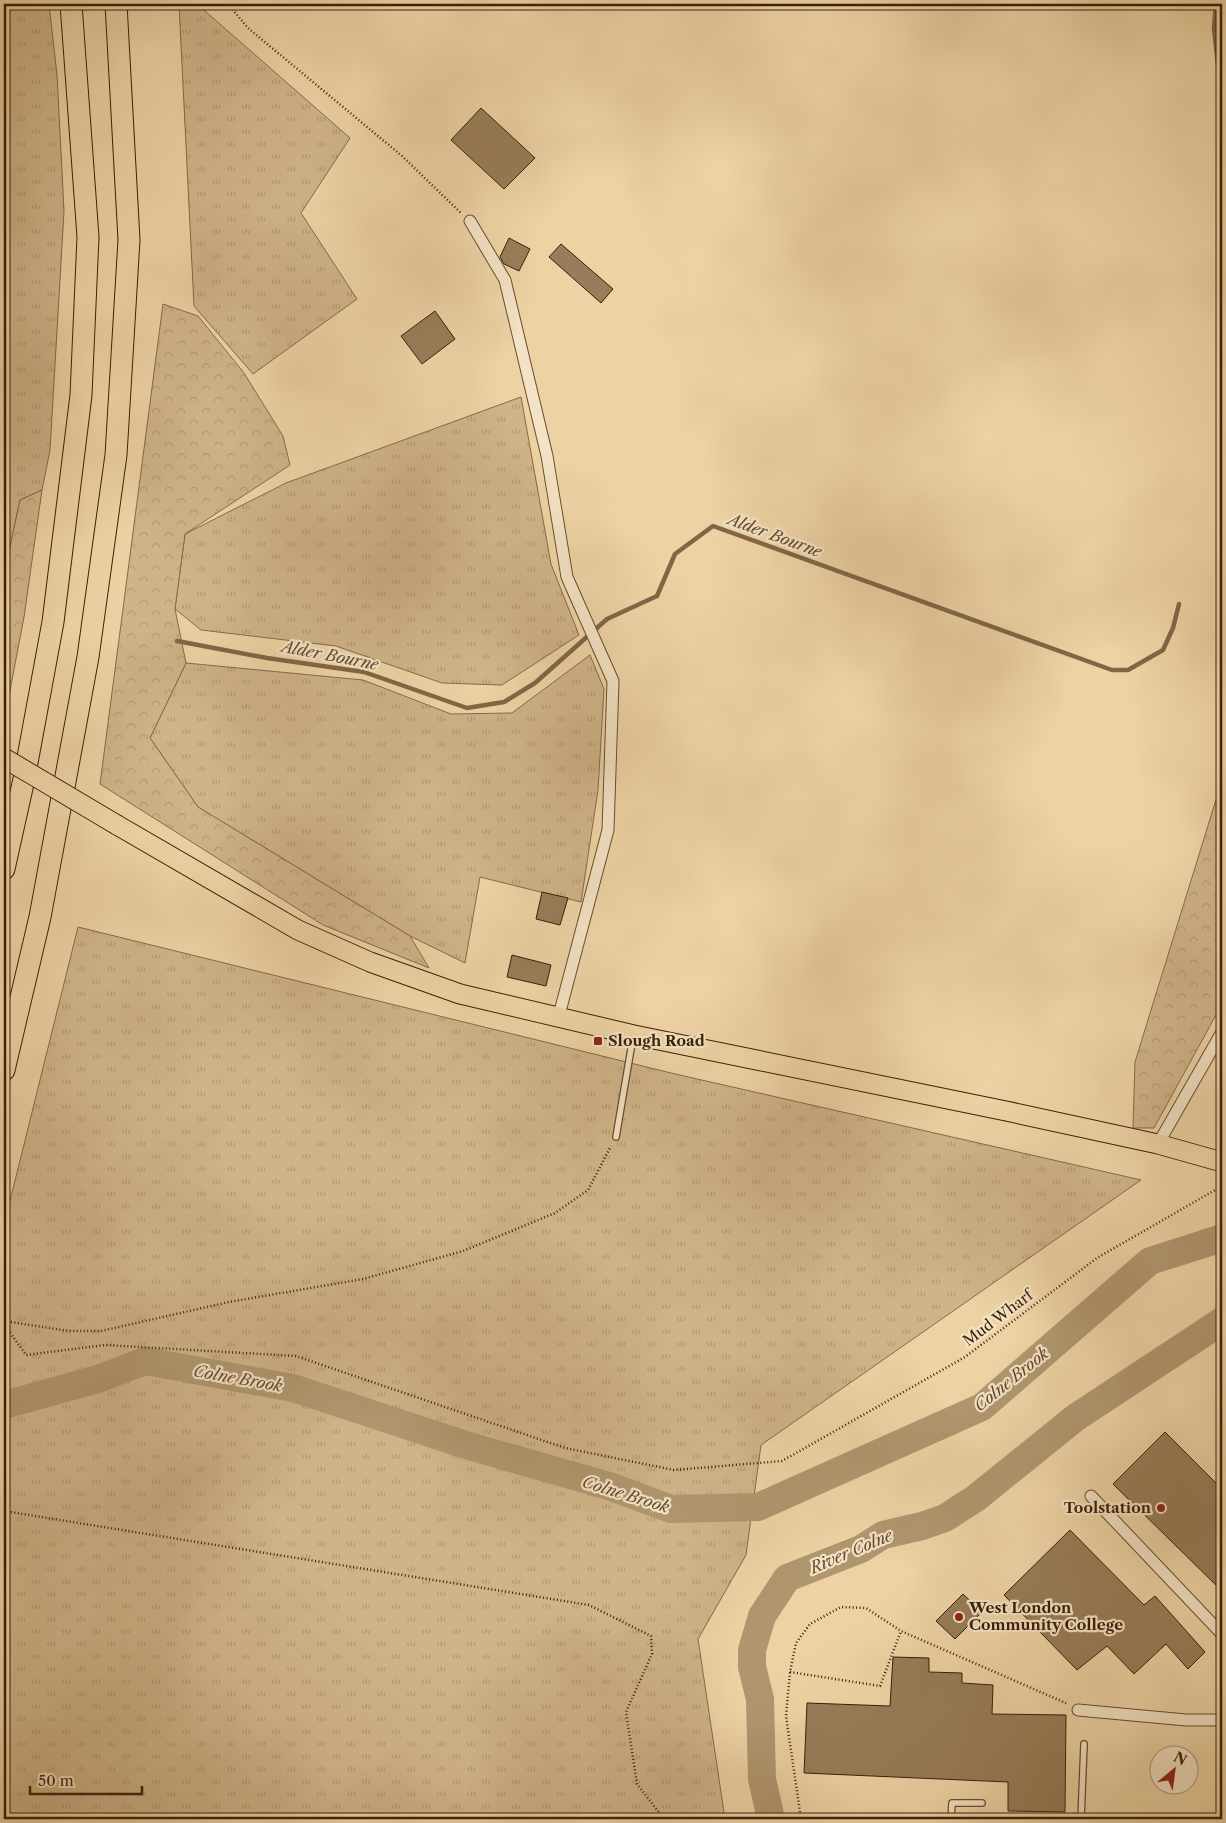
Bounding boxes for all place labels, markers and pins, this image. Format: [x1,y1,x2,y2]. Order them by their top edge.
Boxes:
place label: Slough Road [608,1031,705,1050]
marker: Slough Road [592,1035,604,1047]
place label: Toolstation [1064,1498,1152,1517]
marker: Toolstation [1155,1502,1167,1514]
place label: West London Community College [968,1598,1123,1634]
marker: West London Community College [953,1611,965,1623]

